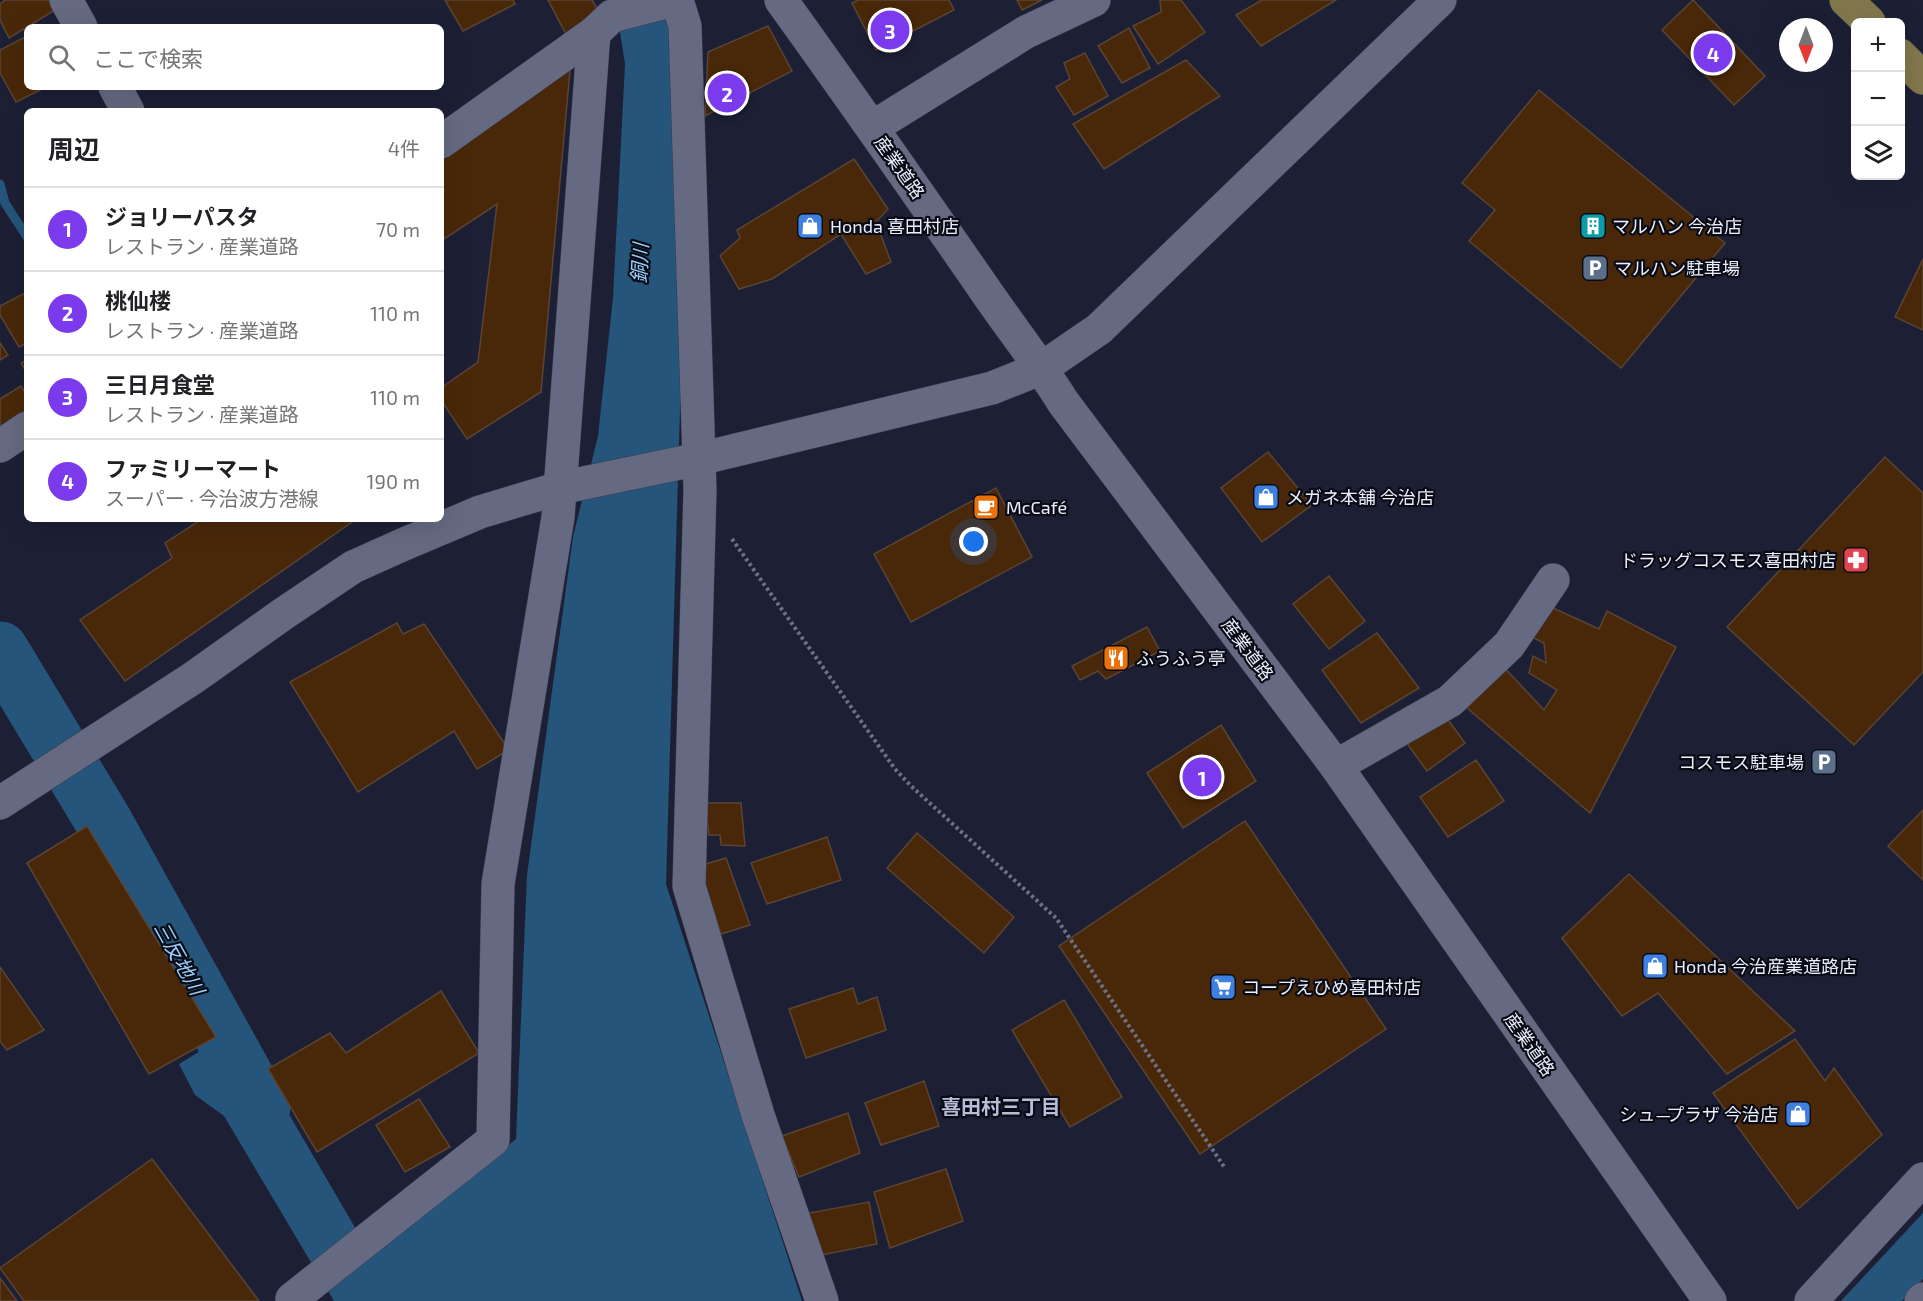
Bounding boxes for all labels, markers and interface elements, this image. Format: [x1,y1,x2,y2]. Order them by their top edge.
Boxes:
pin: 3 [870,8,910,52]
north arrow [1779,18,1833,72]
map controls [1851,18,1905,180]
button: + [1851,18,1905,72]
search box [24,24,444,90]
pin: 4 [1694,31,1732,76]
icon: search [45,41,78,74]
text: ここで検索 [93,45,203,71]
pin: 2 [708,70,746,116]
button: − [1851,72,1905,126]
button: layers [1851,126,1905,180]
street label: 産業道路 [870,131,930,203]
text: 周辺 [48,133,100,164]
text: 4件 [388,136,420,160]
text: ジョリーパスタ [105,203,259,229]
shop icon: Honda 喜田村店 [795,211,825,241]
building icon: マルハン 今治店 [1578,211,1608,241]
place label: Honda 喜田村店 [830,215,959,237]
place label: マルハン 今治店 [1612,215,1742,237]
text: 1 [63,217,72,241]
text: 70 m [376,217,420,241]
text: レストラン · 産業道路 [105,234,299,258]
water label: 銅川 [626,240,652,284]
parking icon: マルハン駐車場 [1580,253,1610,283]
place label: マルハン駐車場 [1614,257,1740,279]
text: 桃仙楼 [105,287,171,313]
text: 2 [62,301,73,325]
text: 110 m [370,301,420,325]
text: レストラン · 産業道路 [105,318,299,342]
text: 三日月食堂 [105,371,215,397]
text: 3 [62,385,73,409]
text: 110 m [370,385,420,409]
text: レストラン · 産業道路 [105,402,299,426]
text: ファミリーマート [105,455,281,481]
text: 4 [61,469,74,493]
text: 190 m [367,469,420,493]
shop icon: メガネ本舗 今治店 [1251,482,1281,512]
text: スーパー · 今治波方港線 [105,486,318,510]
place label: メガネ本舗 今治店 [1286,486,1434,508]
cafe icon: McCafé [971,492,1001,522]
place label: McCafé [1006,496,1067,518]
your location [959,527,988,556]
pharmacy icon: ドラッグコスモス喜田村店 [1841,545,1871,575]
place label: ドラッグコスモス喜田村店 [1620,549,1836,571]
street label: 産業道路 [1218,614,1278,684]
restaurant icon: ふうふう亭 [1101,643,1131,673]
place label: ふうふう亭 [1136,647,1226,669]
parking icon: コスモス駐車場 [1809,747,1839,777]
place label: コスモス駐車場 [1678,751,1804,773]
pin: 1 [1182,754,1222,800]
water label: 三反地川 [150,917,211,1001]
shop icon: Honda 今治産業道路店 [1640,951,1670,981]
place label: Honda 今治産業道路店 [1674,955,1857,977]
supermarket icon: コープえひめ喜田村店 [1208,972,1238,1002]
place label: コープえひめ喜田村店 [1242,976,1421,998]
street label: 産業道路 [1500,1008,1560,1080]
district label: 喜田村三丁目 [941,1094,1061,1118]
shop icon: シュ―プラザ 今治店 [1783,1099,1813,1129]
place label: シュ―プラザ 今治店 [1619,1103,1778,1125]

